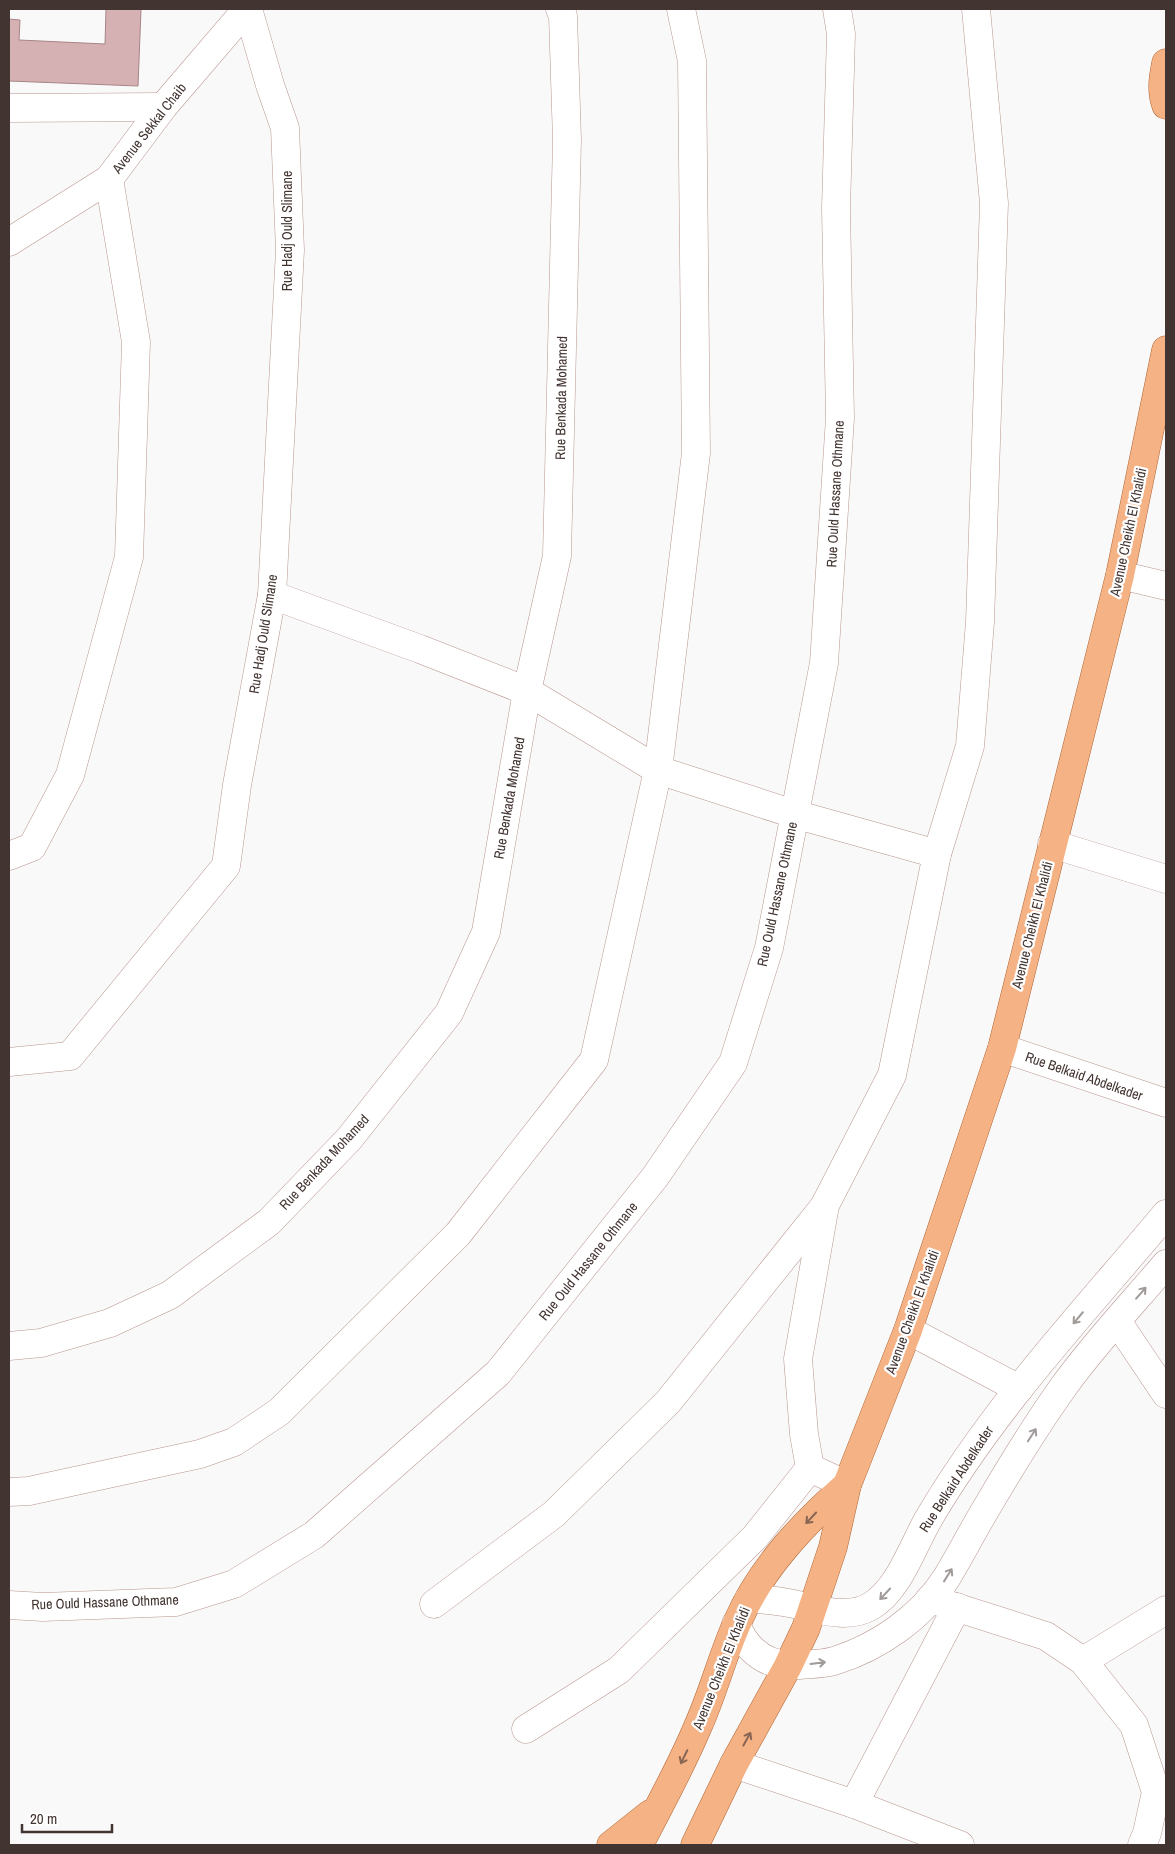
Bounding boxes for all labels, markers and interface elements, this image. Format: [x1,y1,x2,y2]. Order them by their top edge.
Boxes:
street label: Avenue Sekkal Chaib [107,79,190,178]
street label: Rue Hadj Ould Slimane [278,171,296,291]
street label: Rue Benkada Mohamed [551,336,571,460]
street label: Rue Ould Hassane Othmane [822,420,848,568]
street label: Avenue Cheikh El Khalidi [1105,466,1150,599]
street label: Rue Hadj Ould Slimane [245,573,281,695]
street label: Rue Benkada Mohamed [489,735,529,861]
street label: Rue Ould Hassane Othmane [753,820,801,968]
street label: Avenue Cheikh El Khalidi [1007,859,1057,992]
street label: Rue Belkaid Abdelkader [1023,1047,1145,1105]
street label: Rue Benkada Mohamed [275,1111,373,1213]
street label: Rue Ould Hassane Othmane [535,1198,641,1324]
street label: Avenue Cheikh El Khalidi [881,1248,943,1377]
one-way arrow [1135,1286,1147,1299]
one-way arrow [1073,1312,1084,1325]
street label: Rue Belkaid Abdelkader [915,1422,997,1536]
one-way arrow [1027,1429,1037,1443]
one-way arrow [805,1512,817,1525]
one-way arrow [943,1568,953,1582]
one-way arrow [880,1587,891,1600]
street label: Rue Ould Hassane Othmane [31,1590,179,1614]
street label: Avenue Cheikh El Khalidi [688,1604,754,1733]
one-way arrow [809,1658,825,1668]
one-way arrow [743,1732,753,1747]
one-way arrow [679,1749,688,1764]
scale bar [22,1802,112,1834]
text: 20 m [30,1808,57,1829]

